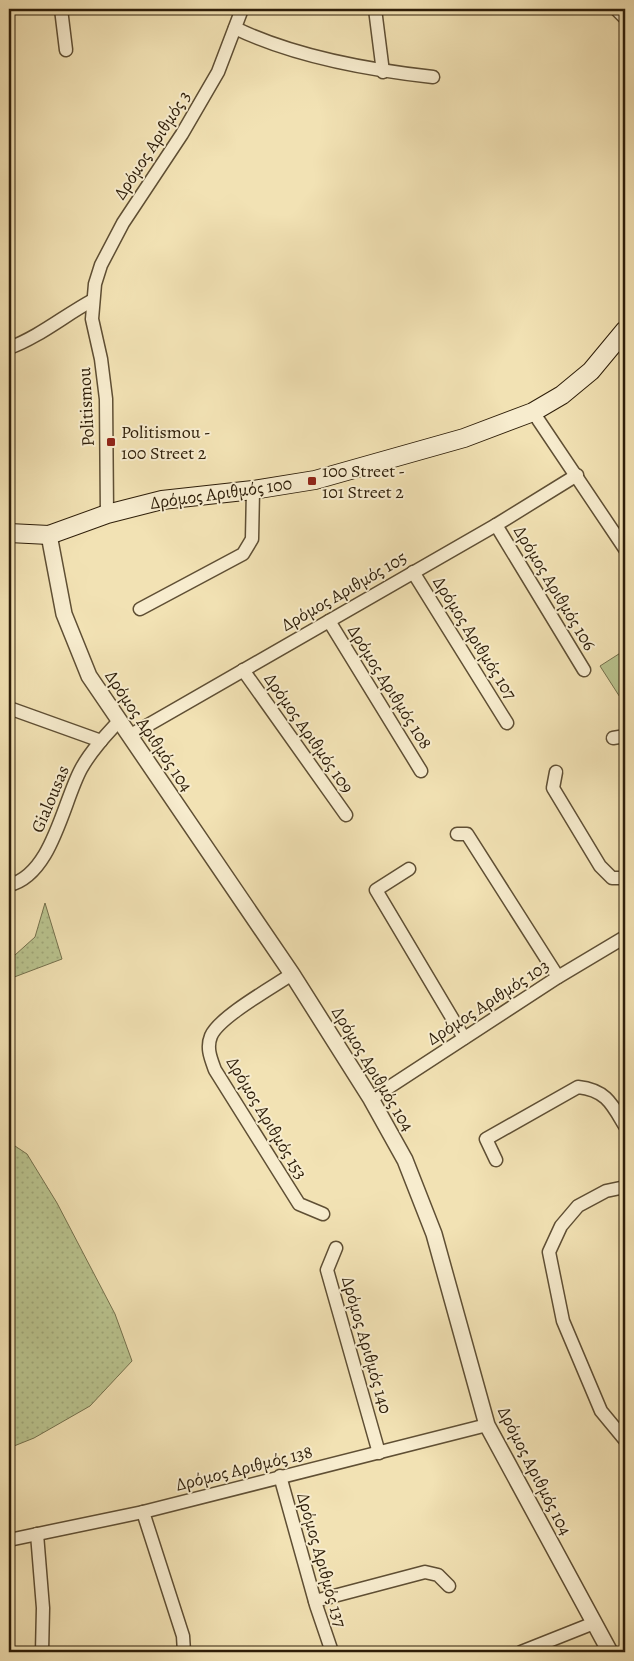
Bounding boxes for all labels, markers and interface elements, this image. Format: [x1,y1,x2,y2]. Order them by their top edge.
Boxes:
street label: Δρόμος Αριθμός 3 [108,86,196,204]
street label: Politismou [72,366,100,447]
place label: Politismou - 100 Street 2 [121,420,211,465]
marker: Politismou - 100 Street 2 [105,436,117,448]
place label: 100 Street - 101 Street 2 [322,459,405,504]
street label: Δρόμος Αριθμός 100 [148,471,294,515]
marker: 100 Street - 101 Street 2 [306,475,318,487]
street label: Δρόμος Αριθμός 106 [508,521,602,655]
street label: Δρόμος Αριθμός 105 [277,545,411,637]
street label: Δρόμος Αριθμός 107 [427,572,523,705]
street label: Δρόμος Αριθμός 108 [342,620,438,754]
street label: Δρόμος Αριθμός 104 [99,666,199,796]
street label: Δρόμος Αριθμός 109 [259,668,359,798]
street label: Gialousas [25,762,75,836]
street label: Δρόμος Αριθμός 103 [422,954,554,1050]
street label: Δρόμος Αριθμός 104 [326,1002,420,1136]
street label: Δρόμος Αριθμός 153 [221,1052,313,1184]
street label: Δρόμος Αριθμός 140 [336,1274,398,1416]
street label: Δρόμος Αριθμός 104 [492,1402,578,1540]
street label: Δρόμος Αριθμός 138 [173,1439,315,1497]
street label: Δρόμος Αριθμός 137 [291,1490,353,1631]

